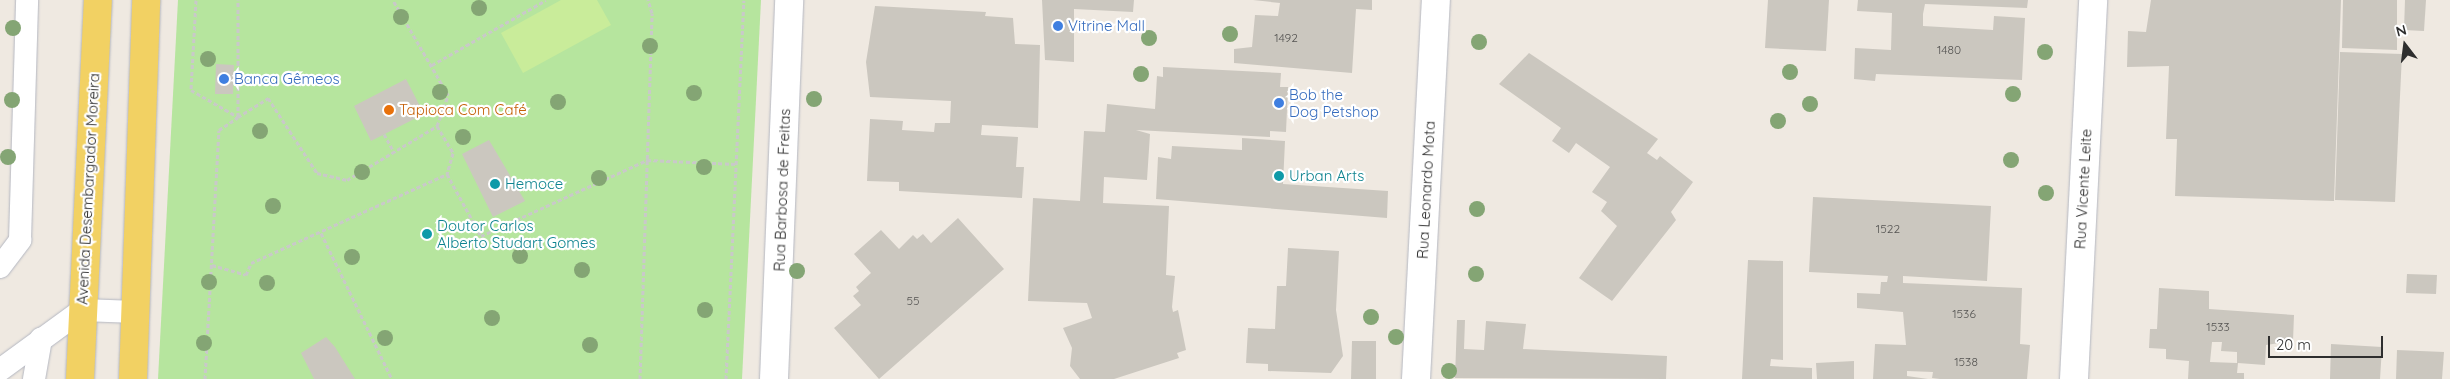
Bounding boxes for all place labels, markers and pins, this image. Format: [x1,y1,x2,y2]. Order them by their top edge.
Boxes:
place label: Vitrine Mall [1068,17,1145,35]
marker: Vitrine Mall [1052,20,1064,32]
place label: Banca Gêmeos [234,70,340,88]
marker: Banca Gêmeos [218,73,230,85]
place label: Bob the Dog Petshop [1289,85,1379,120]
marker: Bob the Dog Petshop [1273,97,1285,109]
place label: Tapioca Com Café [399,101,527,119]
marker: Tapioca Com Café [383,104,395,116]
place label: Urban Arts [1289,167,1364,185]
marker: Urban Arts [1273,170,1285,182]
place label: Hemoce [505,175,563,193]
marker: Hemoce [489,178,501,190]
place label: Doutor Carlos Alberto Studart Gomes [437,216,596,251]
marker: Doutor Carlos Alberto Studart Gomes [421,228,433,240]

